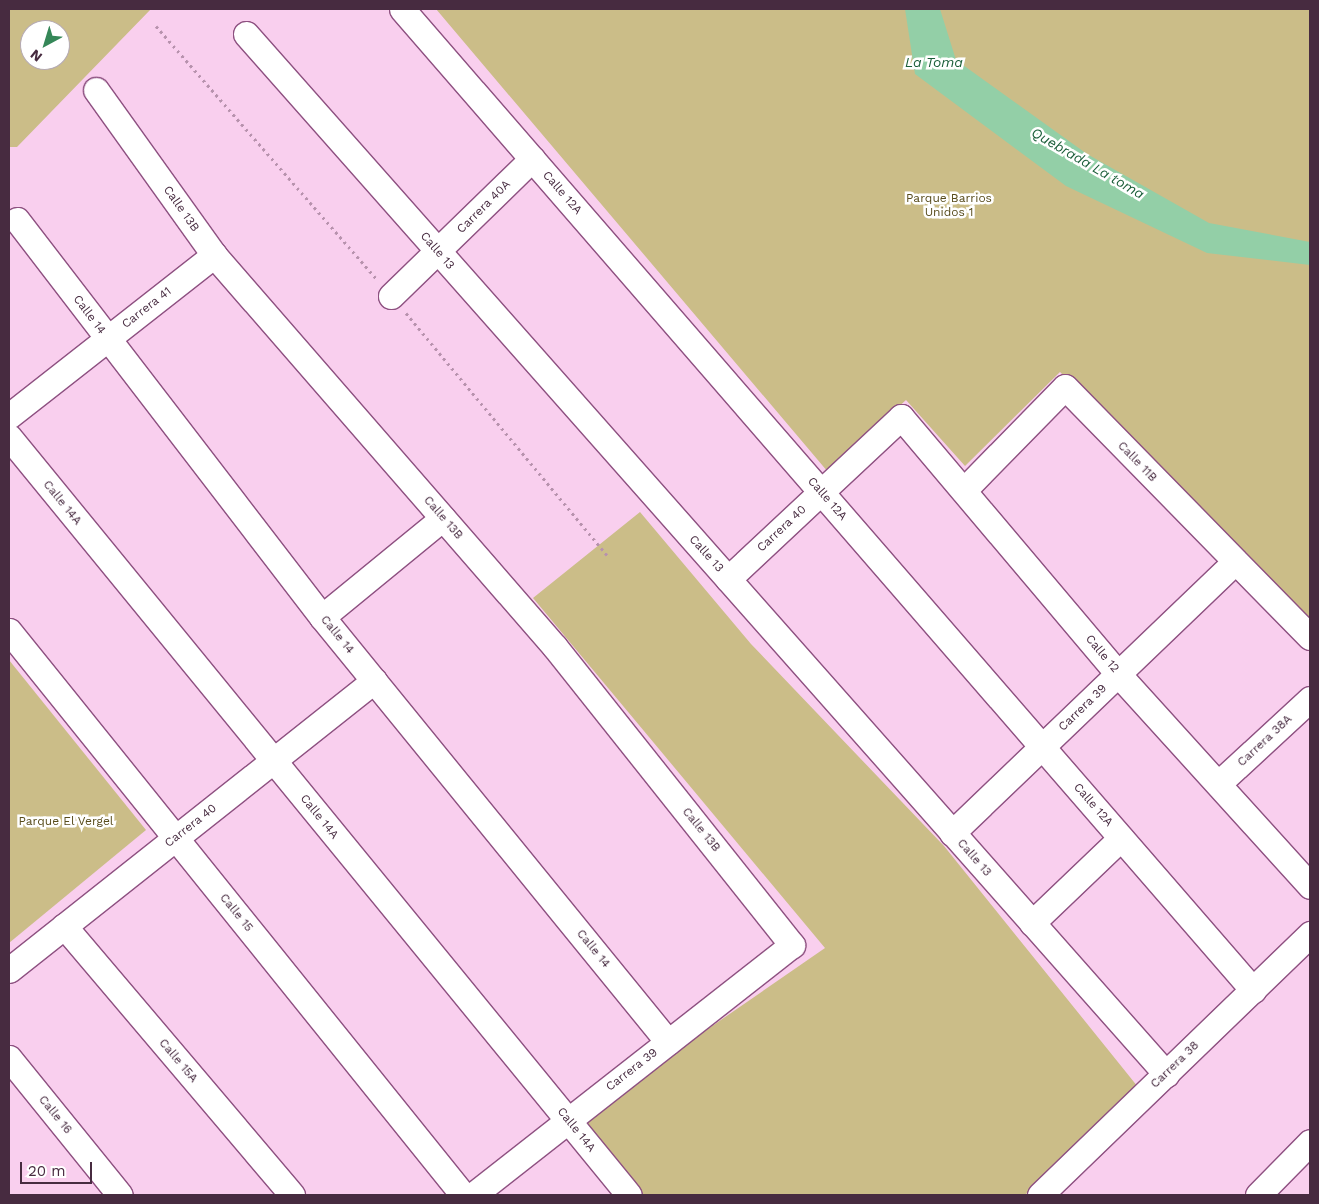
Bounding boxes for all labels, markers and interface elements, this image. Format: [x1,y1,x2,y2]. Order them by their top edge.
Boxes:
north arrow [20,20,70,70]
text: N [27,46,45,65]
water label: La Toma [905,54,963,70]
water label: Quebrada La toma [1028,124,1148,202]
street label: Calle 12A [539,168,585,218]
street label: Carrera 40A [454,177,514,237]
street label: Calle 13B [160,183,202,235]
park label: Parque Barrios Unidos 1 [906,192,992,220]
street label: Calle 13 [417,229,457,273]
street label: Carrera 41 [119,284,175,332]
street label: Calle 14 [70,293,108,337]
street label: Calle 11B [1114,439,1160,485]
street label: Calle 12A [804,474,850,524]
street label: Calle 14A [40,478,84,528]
street label: Calle 13B [420,493,466,543]
street label: Carrera 40 [754,503,810,555]
street label: Calle 13 [686,532,726,576]
street label: Calle 14 [317,613,357,657]
street label: Calle 12 [1082,632,1122,676]
street label: Carrera 39 [1056,681,1110,735]
street label: Carrera 38A [1235,712,1295,770]
street label: Calle 12A [1070,780,1116,830]
street label: Calle 14A [297,792,341,842]
street label: Carrera 40 [162,801,220,851]
street label: Calle 13B [679,805,723,855]
park label: Parque El Vergel [18,815,114,829]
street label: Calle 13 [954,836,994,880]
street label: Calle 15 [216,891,256,935]
street label: Calle 14 [573,927,613,971]
street label: Calle 15A [155,1036,201,1086]
street label: Carrera 38 [1148,1038,1202,1092]
street label: Carrera 39 [603,1045,661,1095]
street label: Calle 16 [35,1093,75,1137]
street label: Calle 14A [554,1105,598,1155]
scale bar [22,1152,95,1184]
text: 20 m [28,1162,66,1180]

